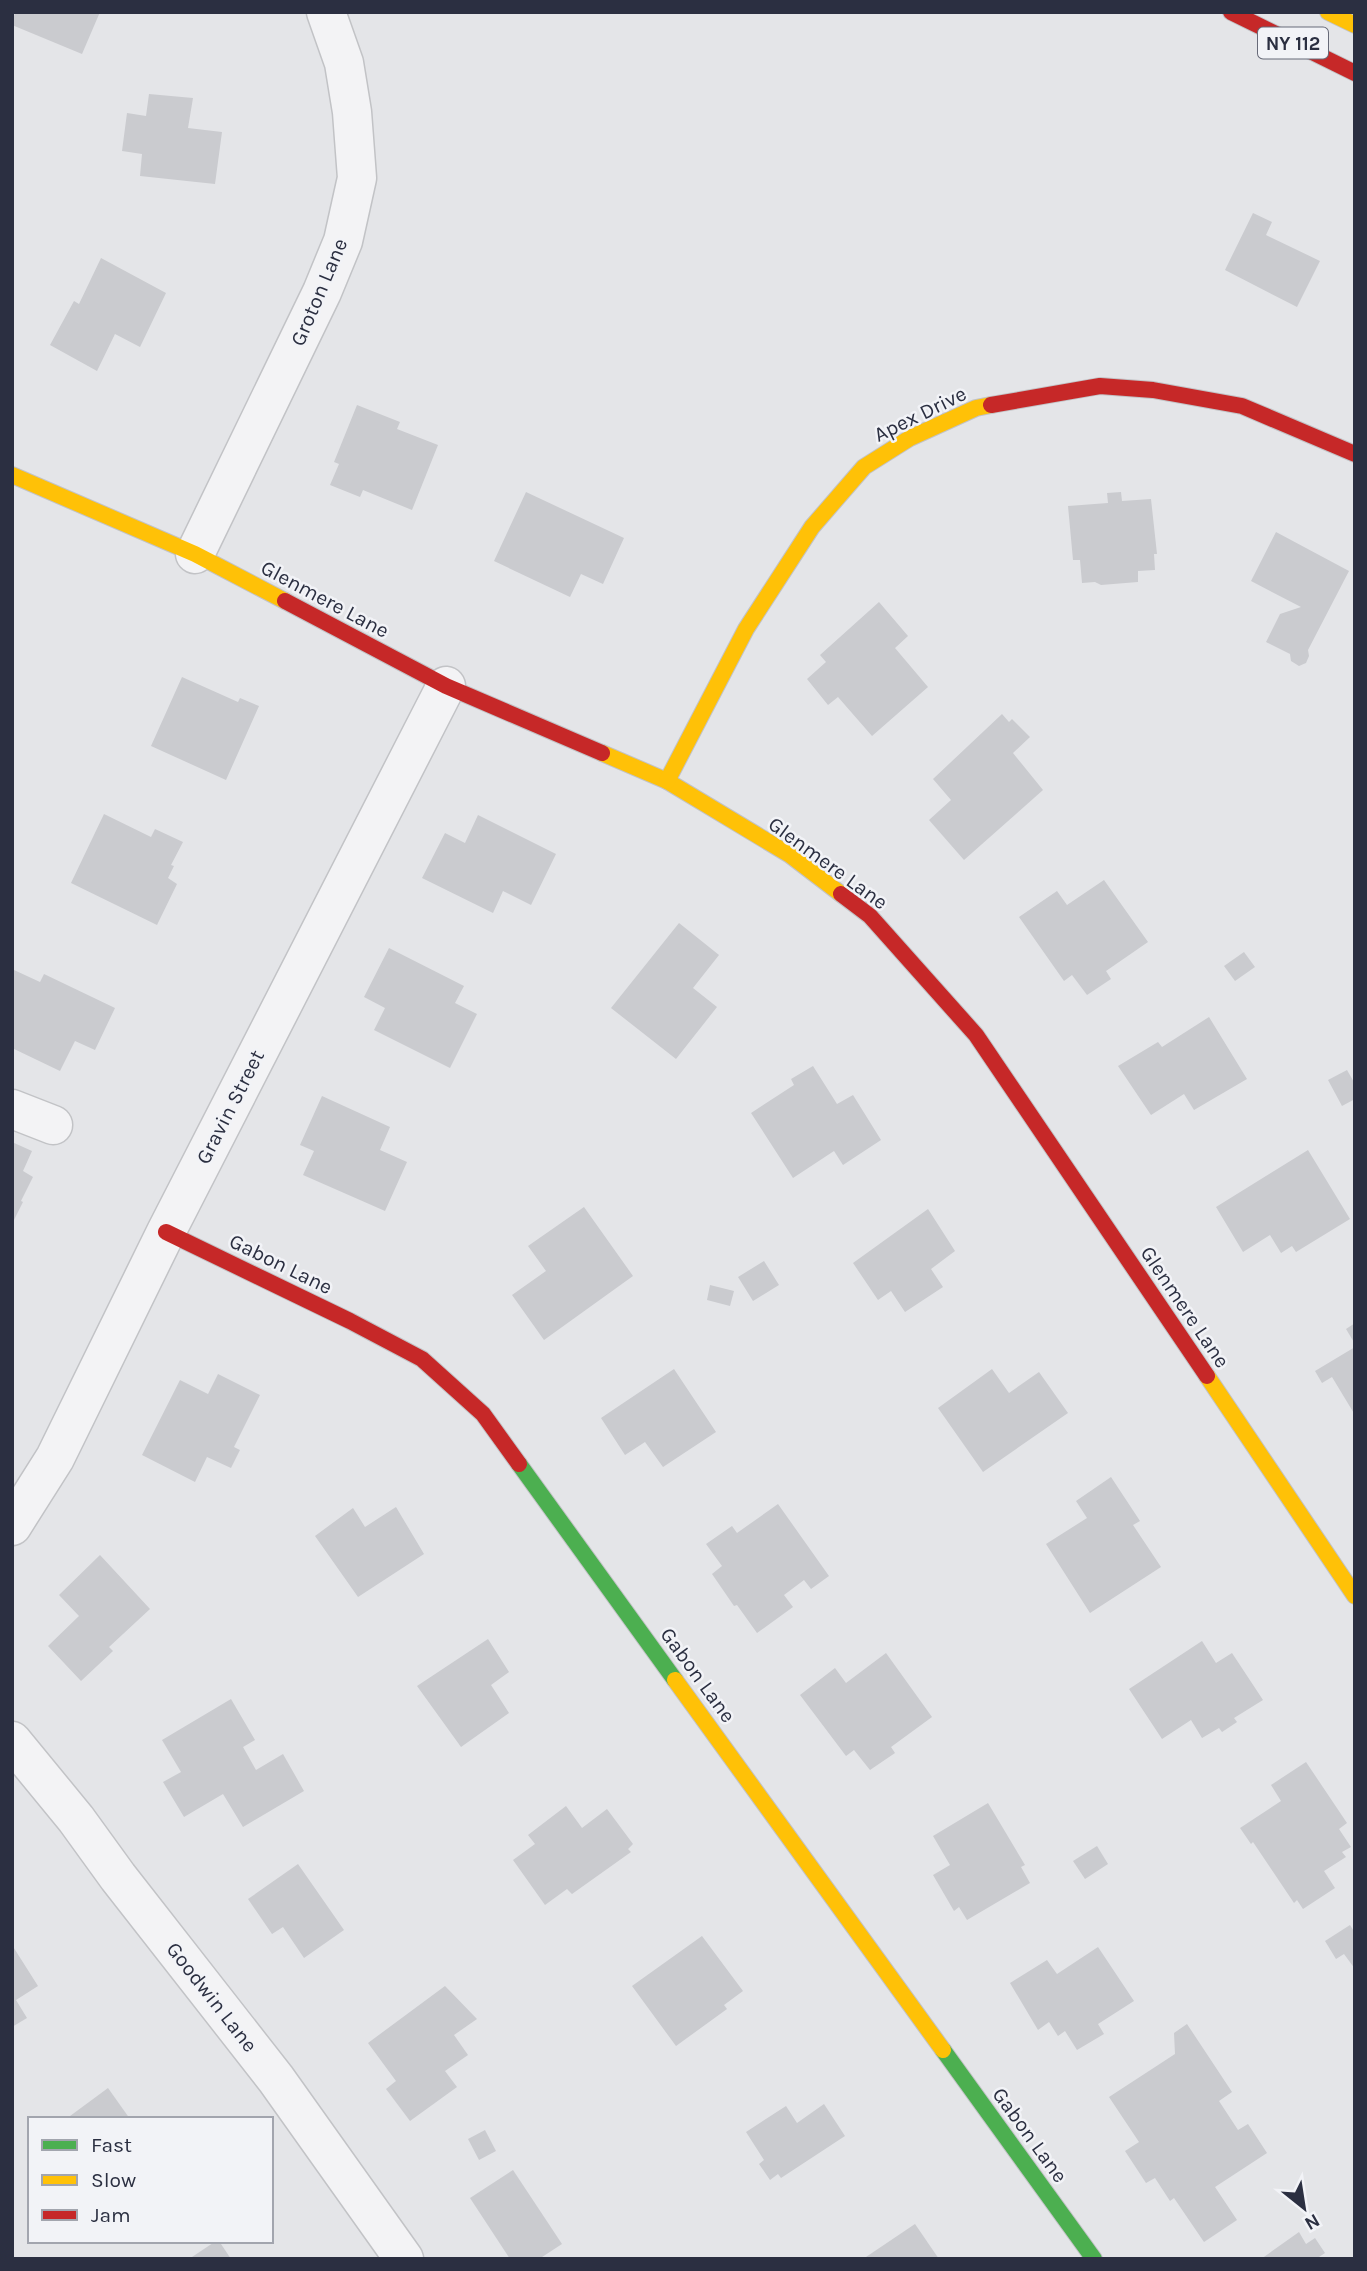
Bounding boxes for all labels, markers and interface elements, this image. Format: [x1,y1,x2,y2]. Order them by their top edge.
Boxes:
road number: NY 112 [1258,28,1328,58]
street label: Groton Lane [286,235,352,349]
street label: Apex Drive [870,381,970,447]
street label: Glenmere Lane [257,555,393,643]
street label: Glenmere Lane [764,812,892,914]
street label: Gravin Street [191,1046,269,1168]
street label: Gabon Lane [226,1229,336,1299]
street label: Glenmere Lane [1135,1242,1235,1372]
street label: Gabon Lane [656,1623,740,1727]
street label: Goodwin Lane [162,1937,262,2057]
street label: Gabon Lane [988,2083,1072,2187]
legend [28,2117,273,2243]
text: Fast [91,2133,132,2157]
text: Slow [91,2168,136,2192]
north arrow [1269,2173,1339,2243]
text: Jam [91,2203,131,2227]
text: N [1301,2209,1323,2235]

